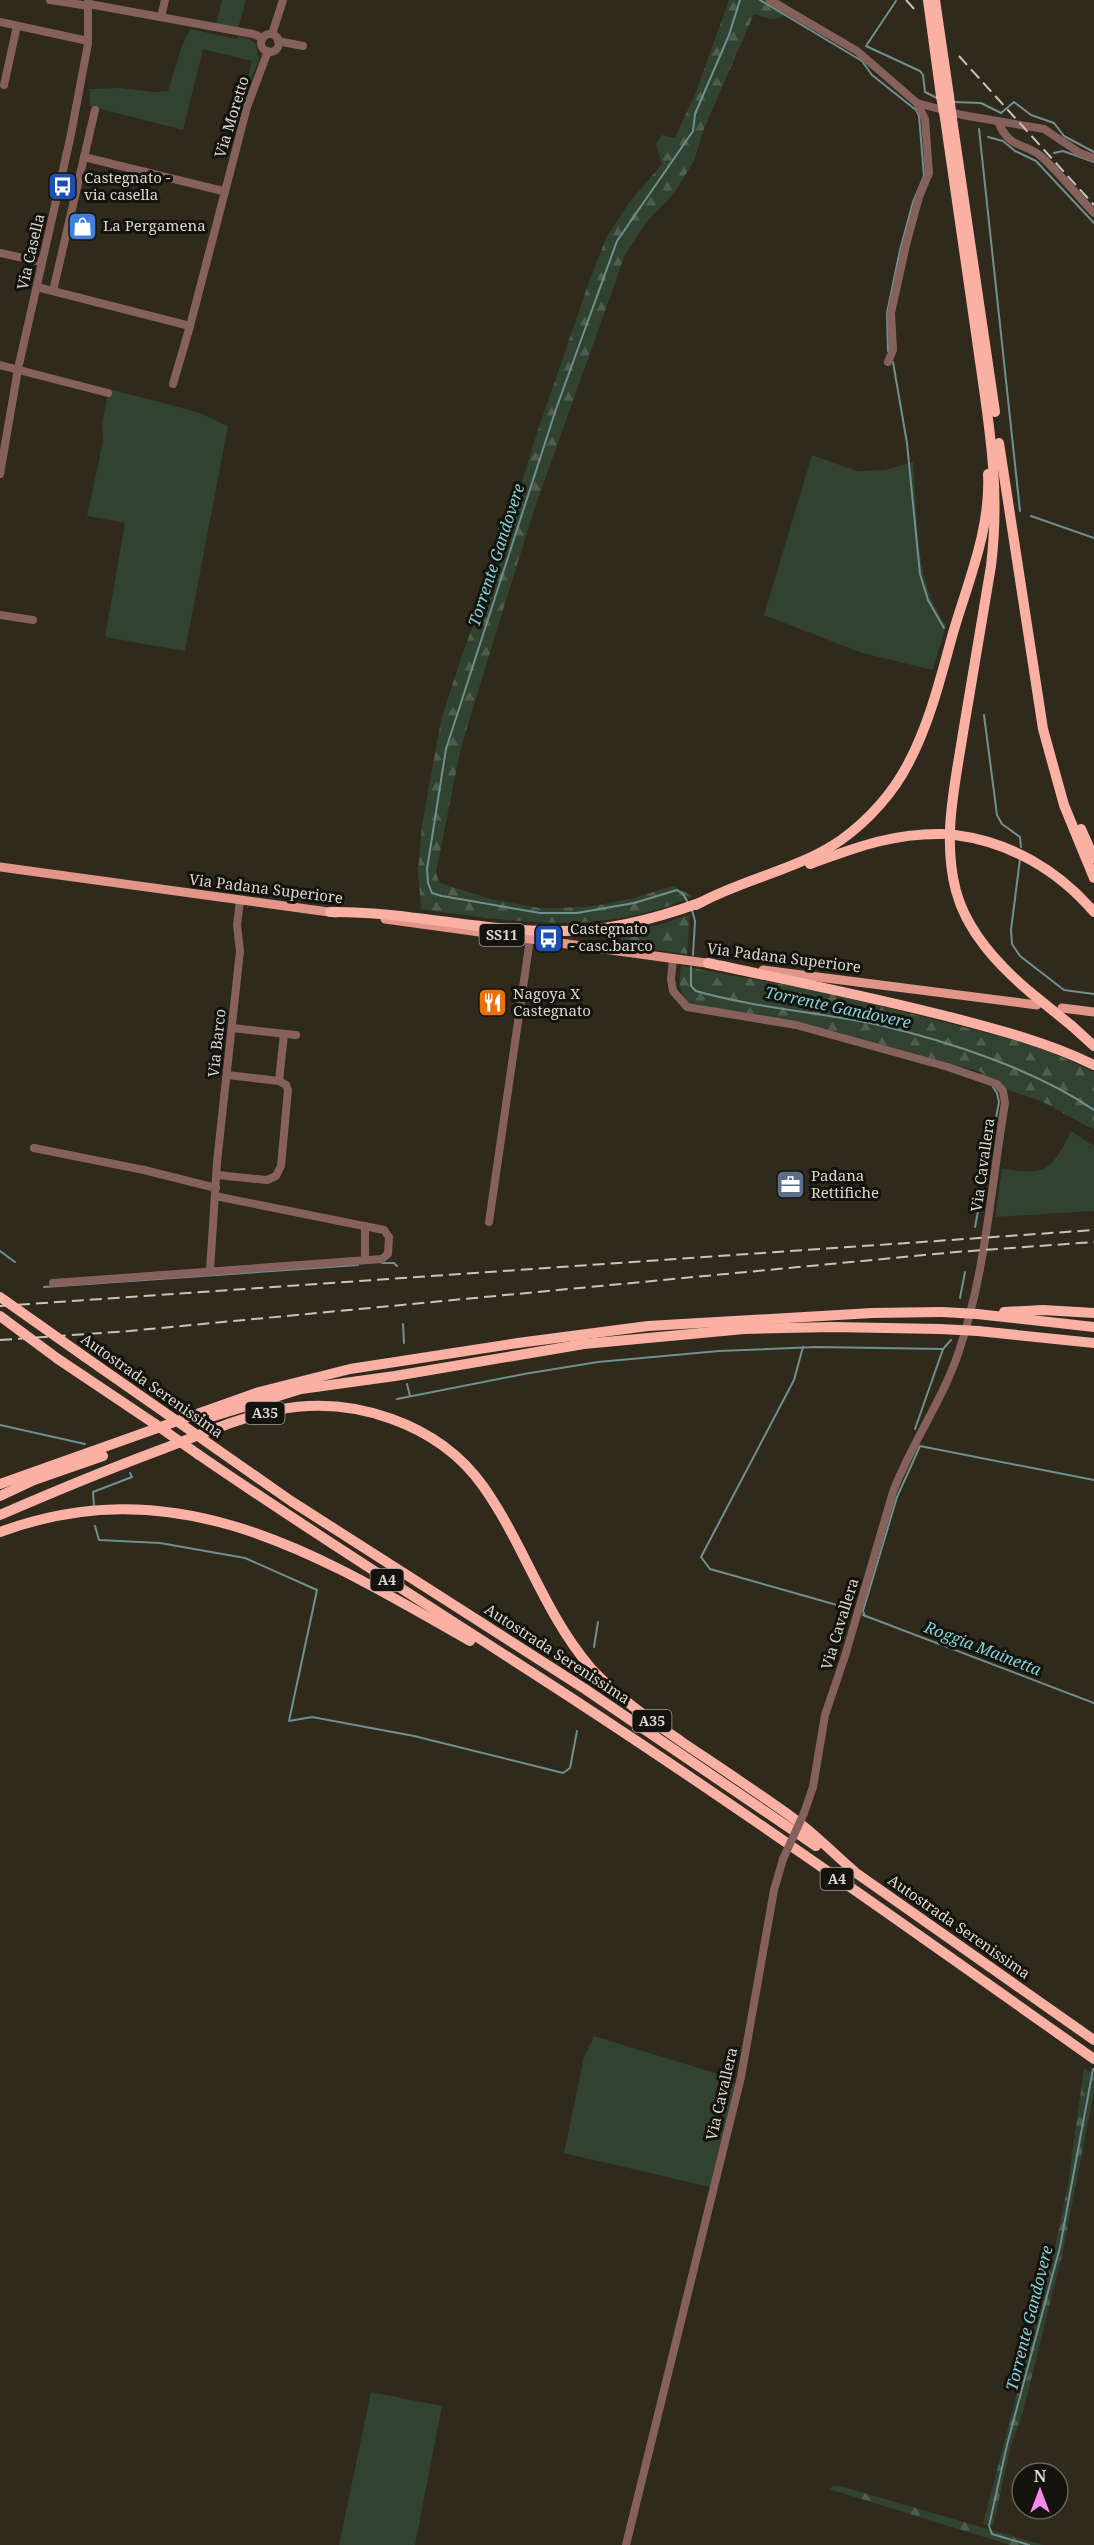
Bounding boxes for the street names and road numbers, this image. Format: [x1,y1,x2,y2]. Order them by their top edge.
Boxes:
street label: Via Moretto [209,73,253,160]
street label: Via Casella [12,212,48,292]
street label: Via Padana Superiore [188,869,344,907]
road number: SS11 [480,924,524,946]
street label: Via Padana Superiore [706,938,862,976]
street label: Via Barco [202,1008,230,1078]
street label: Via Cavallera [966,1117,998,1213]
street label: Autostrada Serenissima [78,1328,228,1442]
road number: A35 [246,1402,284,1424]
road number: A4 [370,1569,404,1591]
street label: Via Cavallera [816,1576,862,1672]
street label: Autostrada Serenissima [481,1599,634,1708]
road number: A35 [632,1710,672,1732]
road number: A4 [820,1868,854,1890]
street label: Autostrada Serenissima [885,1869,1035,1983]
street label: Via Cavallera [701,2045,741,2142]

